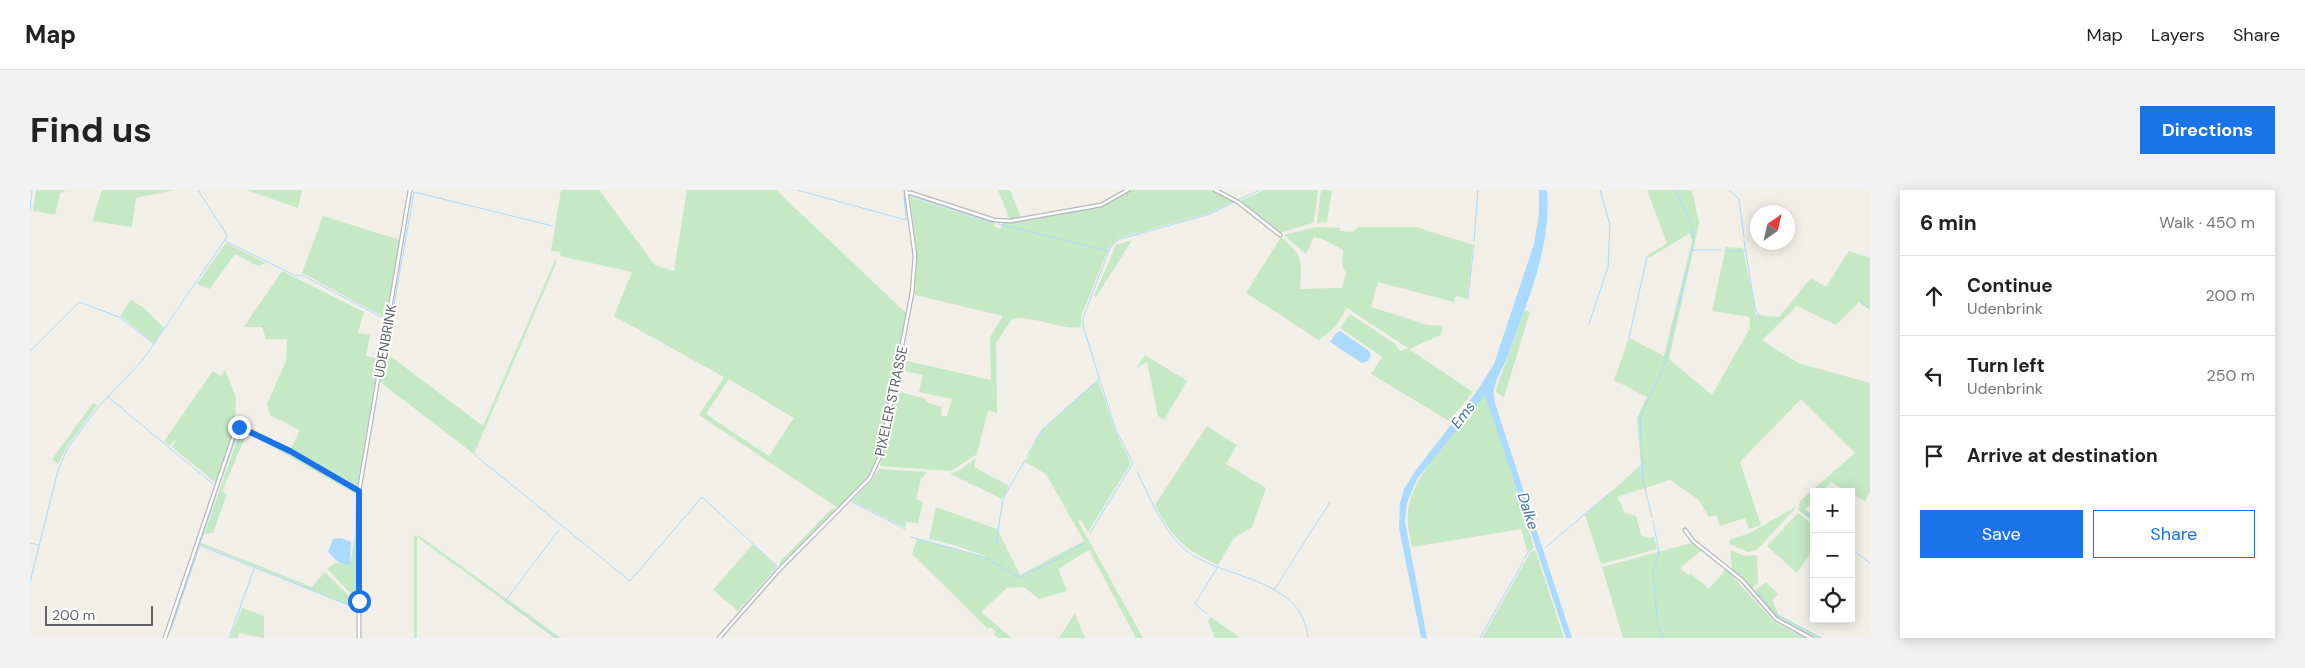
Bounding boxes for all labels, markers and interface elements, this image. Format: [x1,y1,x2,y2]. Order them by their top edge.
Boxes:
text: Map [25,19,76,50]
text: Map [2087,23,2123,47]
text: Layers [2151,23,2205,47]
text: Share [2233,23,2280,47]
button: Directions [2140,106,2275,154]
text: Find us [30,107,152,153]
north arrow [1750,205,1795,250]
text: 6 min [1920,209,1977,237]
text: Walk · 450 m [2159,212,2255,233]
text: Continue [1967,273,2053,298]
icon: ahead [1920,282,1948,310]
text: 200 m [2206,285,2255,306]
text: Udenbrink [1967,298,2043,319]
street label: UDENBRINK [370,303,400,379]
street label: PIXELER STRASSE [870,344,912,458]
text: Turn left [1967,353,2045,378]
icon: left [1920,362,1948,390]
text: 250 m [2207,365,2255,386]
text: Udenbrink [1967,378,2043,399]
water label: Ems [1446,397,1480,433]
route end [228,416,251,439]
icon: arrive [1920,442,1948,470]
text: Arrive at destination [1967,443,2158,468]
map controls [1810,488,1855,623]
button: + [1810,488,1855,533]
water label: Dalke [1513,490,1544,533]
button: Save [1920,510,2083,558]
button: Share [2093,510,2255,558]
button: − [1810,533,1855,578]
button: locate [1810,578,1855,623]
route start [348,590,371,613]
scale bar [45,603,152,626]
text: 200 m [52,606,95,624]

